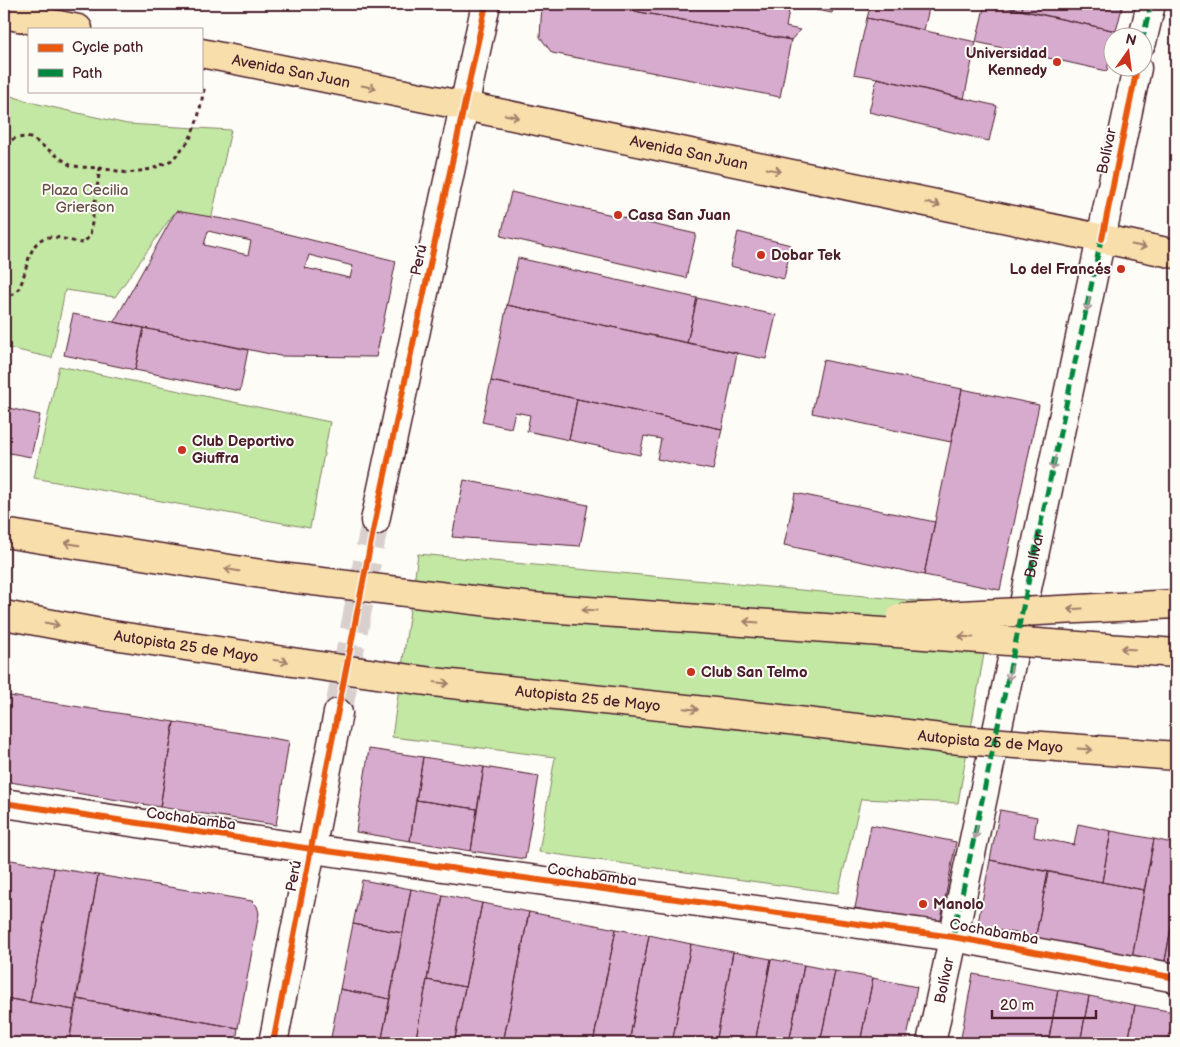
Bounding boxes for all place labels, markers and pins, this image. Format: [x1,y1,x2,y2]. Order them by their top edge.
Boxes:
place label: Universidad Kennedy [966,44,1047,80]
marker: Universidad Kennedy [1051,56,1063,68]
place label: Casa San Juan [628,206,731,225]
marker: Casa San Juan [612,209,624,221]
place label: Dobar Tek [771,246,841,265]
marker: Dobar Tek [755,249,767,261]
place label: Lo del Francés [1010,260,1111,279]
marker: Lo del Francés [1115,263,1127,275]
place label: Club Deportivo Giuffra [192,432,295,468]
marker: Club Deportivo Giuffra [176,444,188,456]
place label: Club San Telmo [701,663,808,682]
marker: Club San Telmo [685,666,697,678]
place label: Manolo [933,895,984,914]
marker: Manolo [917,898,929,910]

